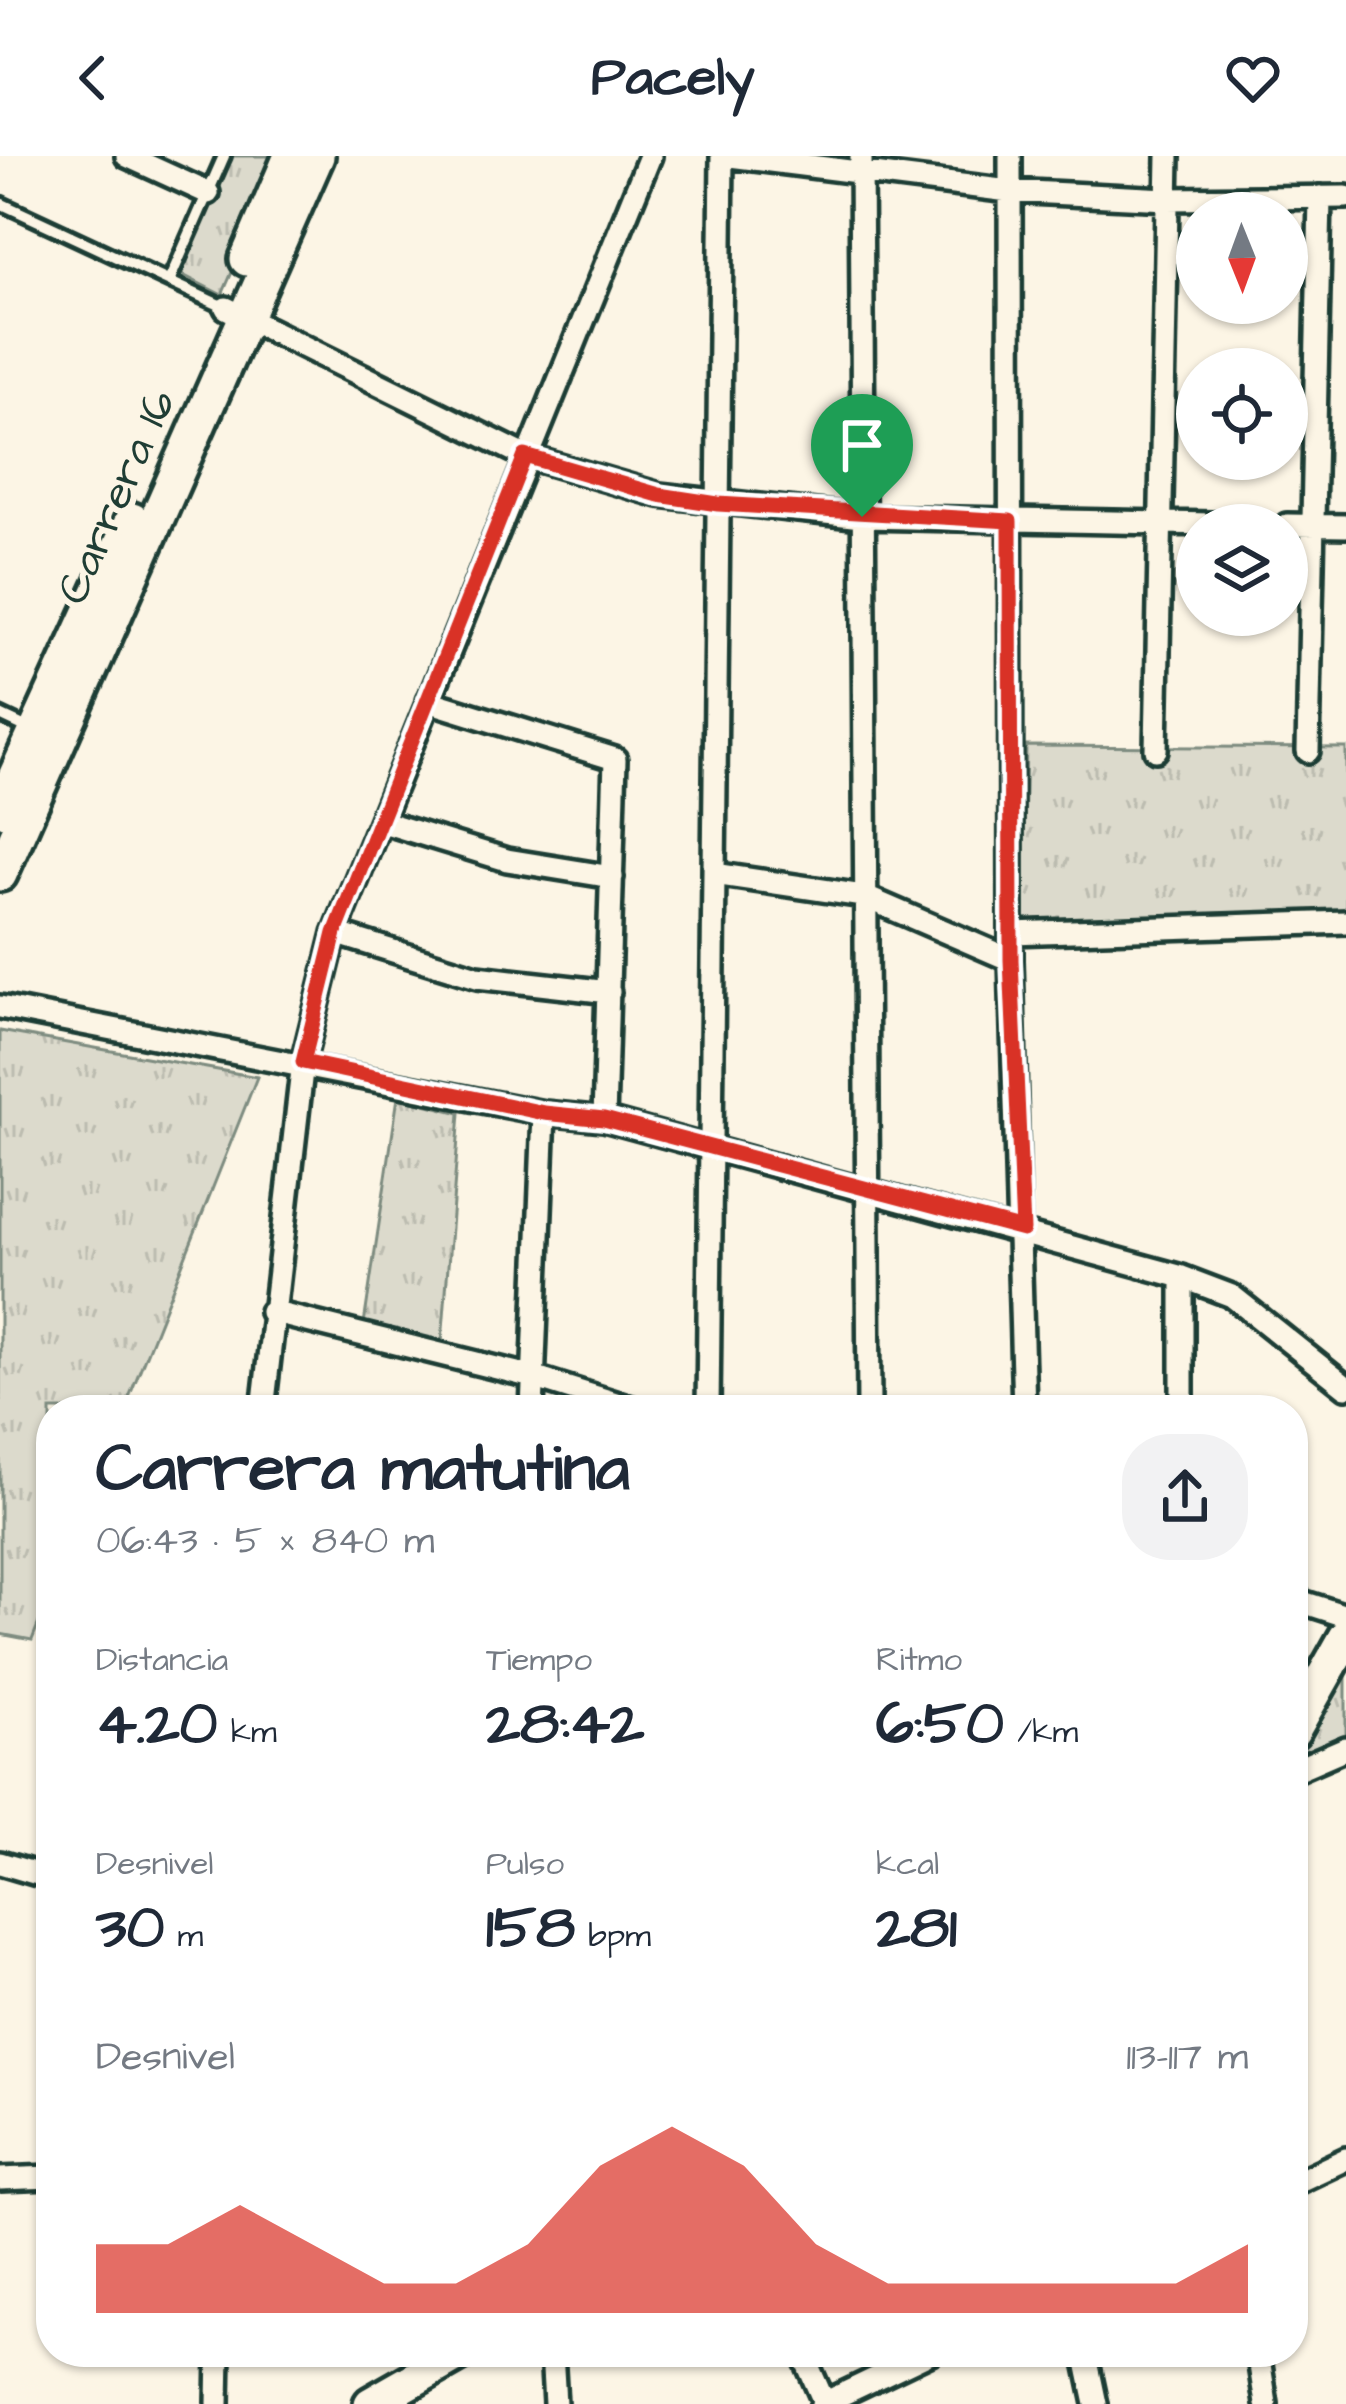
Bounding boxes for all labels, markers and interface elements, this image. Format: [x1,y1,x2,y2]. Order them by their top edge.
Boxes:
text: Pacely [591,41,755,116]
icon: back [60,45,126,111]
icon: heart [1220,45,1286,111]
north arrow [1176,192,1308,324]
map controls [1176,192,1308,636]
button: locate [1176,348,1308,480]
street label: Carrera 16 [42,380,192,614]
pin [811,394,913,517]
icon: arrive [829,412,895,478]
button: layers [1176,504,1308,636]
text: Carrera matutina [96,1424,630,1516]
button: share [1122,1434,1248,1560]
text: 06:43 · 5 × 840 m [96,1515,434,1569]
text: Distancia [96,1637,228,1683]
text: Tiempo [486,1637,592,1683]
text: Ritmo [876,1637,962,1683]
text: 4.20 [96,1683,217,1766]
text: 28:42 [486,1683,644,1766]
text: 6:50 [876,1683,1004,1766]
text: km [217,1709,277,1755]
text: /km [1004,1709,1078,1755]
text: Desnivel [96,1841,213,1887]
text: Pulso [486,1841,564,1887]
text: kcal [876,1841,939,1887]
text: 30 [96,1887,164,1970]
text: 158 [486,1887,575,1970]
text: 281 [876,1887,957,1970]
text: m [164,1913,203,1959]
text: bpm [575,1913,651,1959]
text: Desnivel [96,2031,235,2085]
text: 113–117 m [1126,2031,1248,2085]

